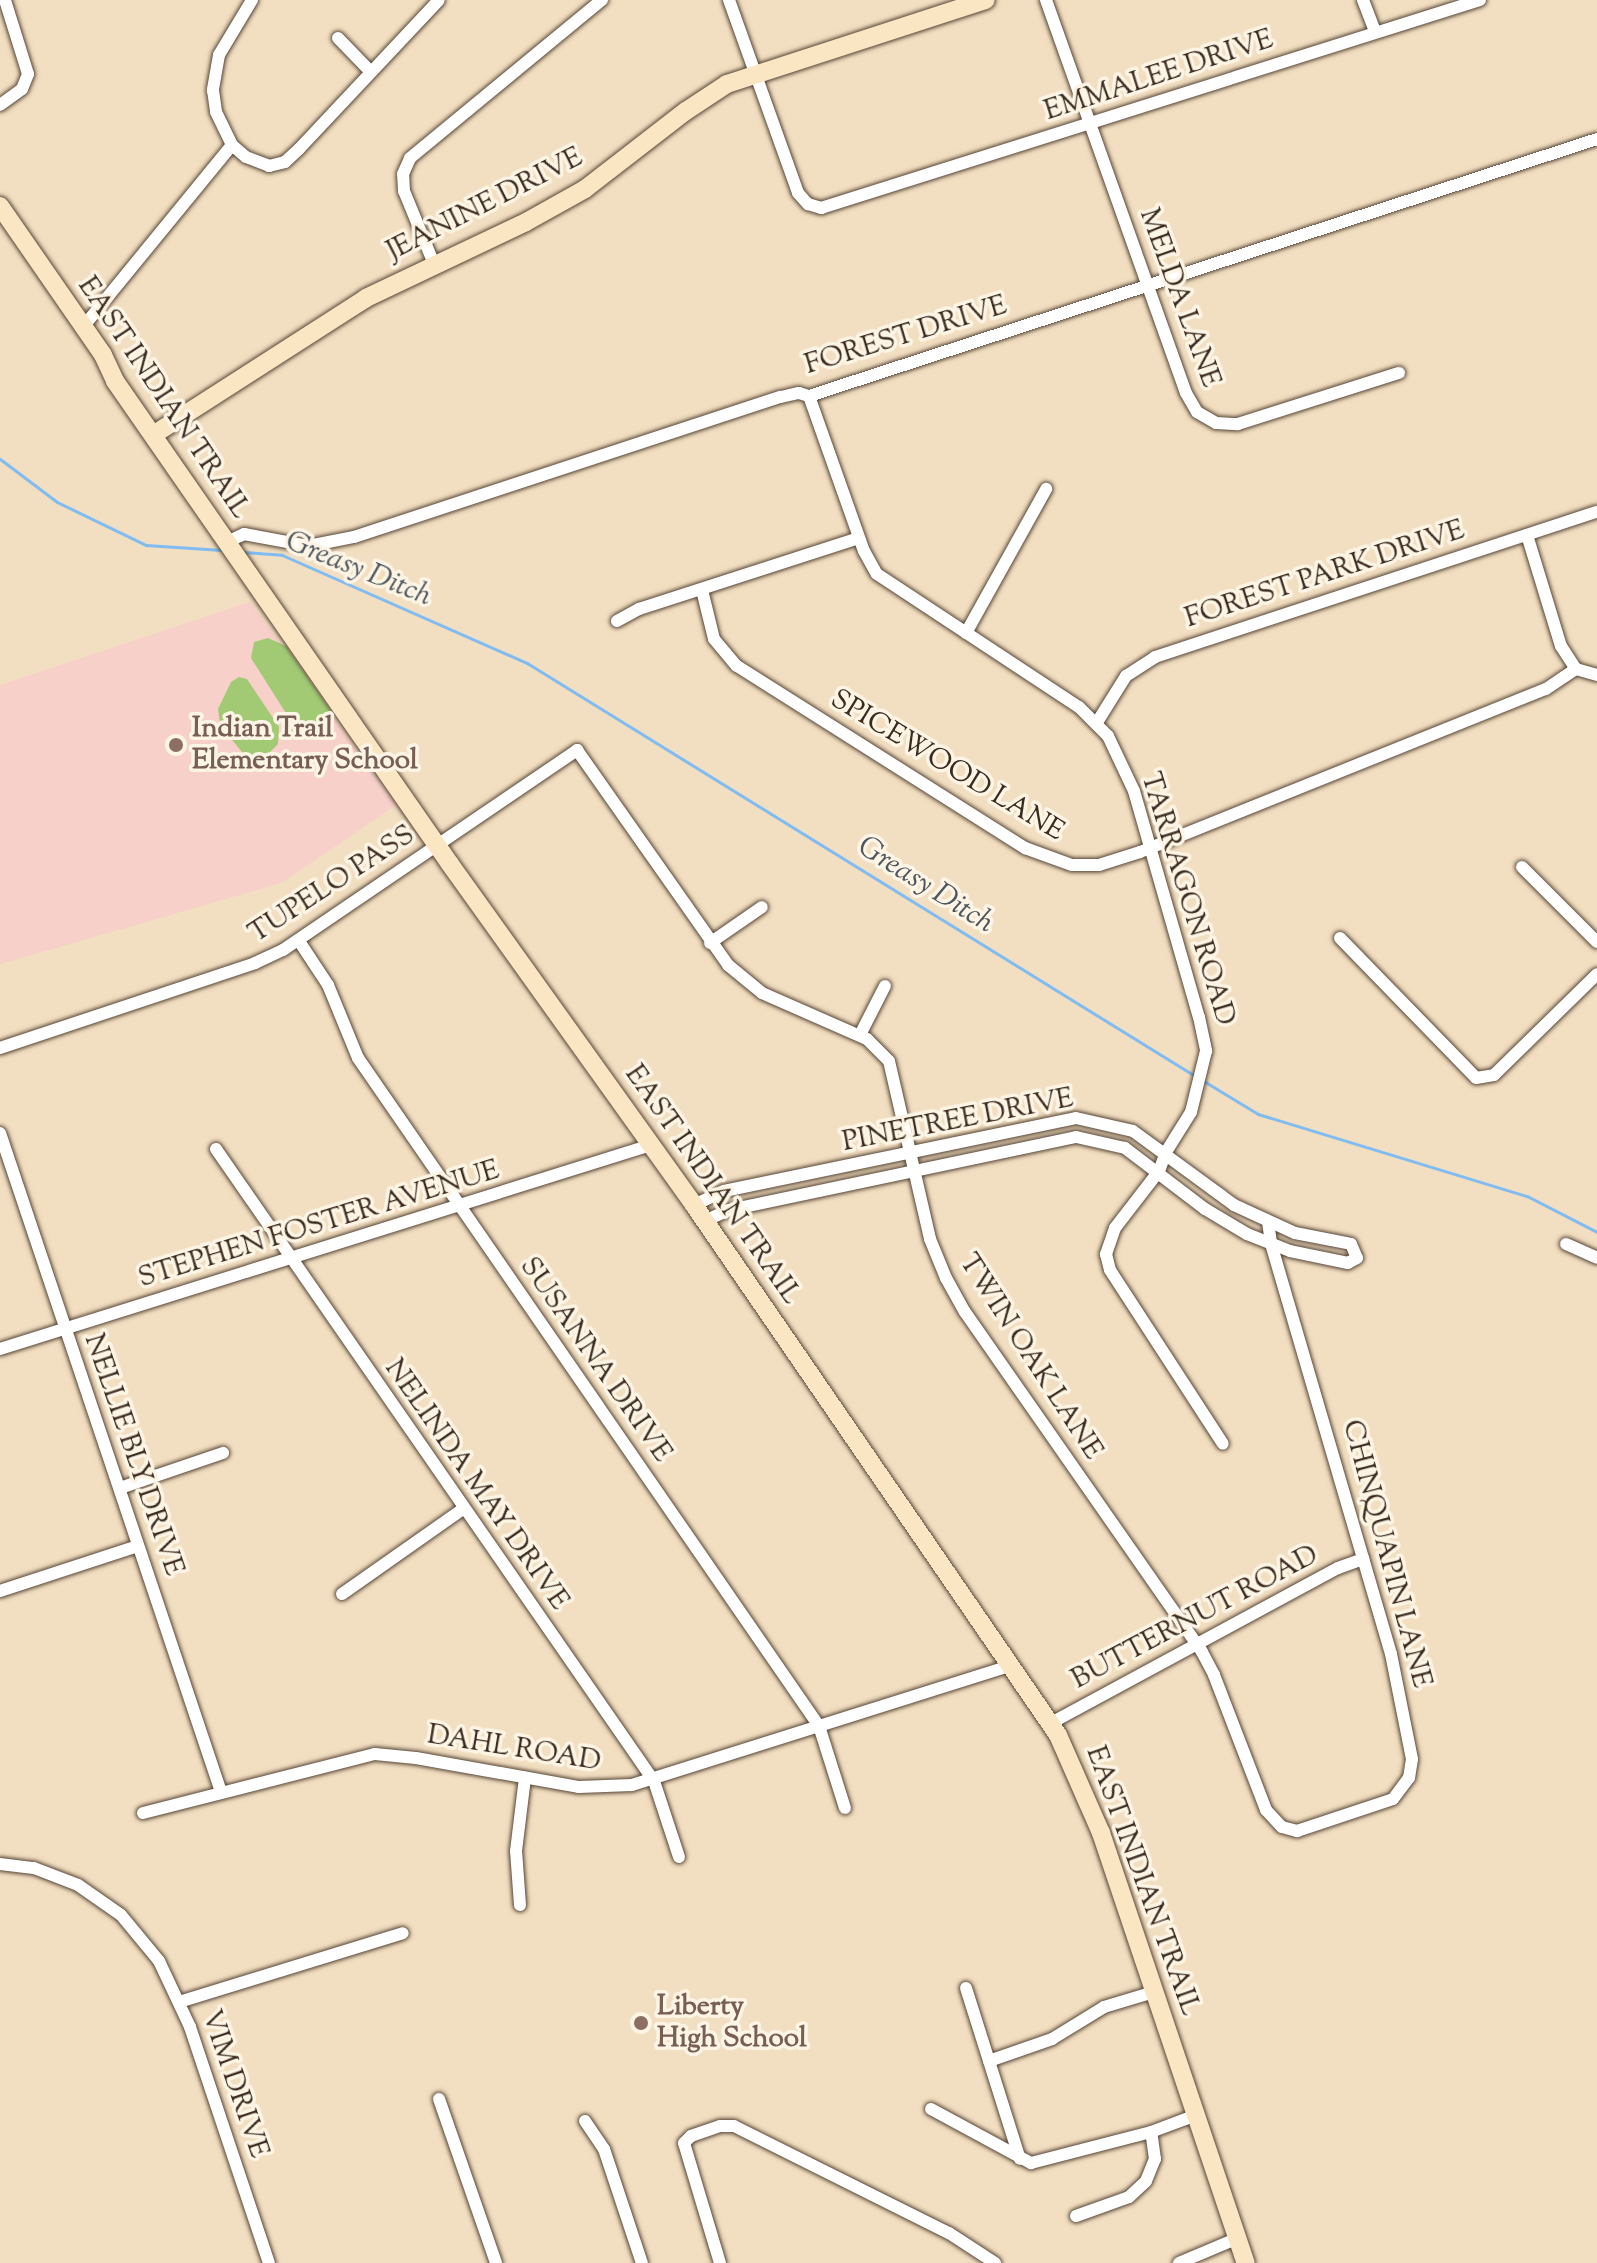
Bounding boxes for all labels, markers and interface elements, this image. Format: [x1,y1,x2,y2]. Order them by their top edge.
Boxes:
street label: EMMALEE DRIVE [1040,23,1278,129]
street label: JEANINE DRIVE [381,141,589,269]
street label: MELDA LANE [1131,204,1227,392]
street label: EAST INDIAN TRAIL [70,271,256,525]
street label: FOREST DRIVE [801,289,1011,383]
street label: FOREST PARK DRIVE [1181,514,1469,636]
water label: Greasy Ditch [280,524,436,616]
street label: SPICEWOOD LANE [824,683,1070,849]
place label: Indian Trail Elementary School [192,712,418,778]
marker: Indian Trail Elementary School [167,736,185,754]
street label: TARRAGON ROAD [1132,768,1242,1030]
street label: TUPELO PASS [243,819,421,951]
water label: Greasy Ditch [850,830,1000,942]
street label: EAST INDIAN TRAIL [617,1059,807,1311]
street label: PINETREE DRIVE [840,1082,1076,1160]
street label: STEPHEN FOSTER AVENUE [135,1154,503,1296]
street label: TWIN OAK LANE [951,1248,1109,1466]
street label: SUSANNA DRIVE [512,1251,678,1469]
street label: NELLIE BLY DRIVE [76,1330,190,1580]
street label: NELINDA MAY DRIVE [377,1353,575,1617]
street label: CHINQUAPIN LANE [1334,1416,1438,1692]
street label: BUTTERNUT ROAD [1066,1539,1324,1697]
street label: DAHL ROAD [425,1719,603,1779]
street label: EAST INDIAN TRAIL [1078,1742,1206,2020]
place label: Liberty High School [657,1990,807,2056]
street label: VIM DRIVE [193,2006,275,2162]
marker: Liberty High School [632,2014,650,2032]

